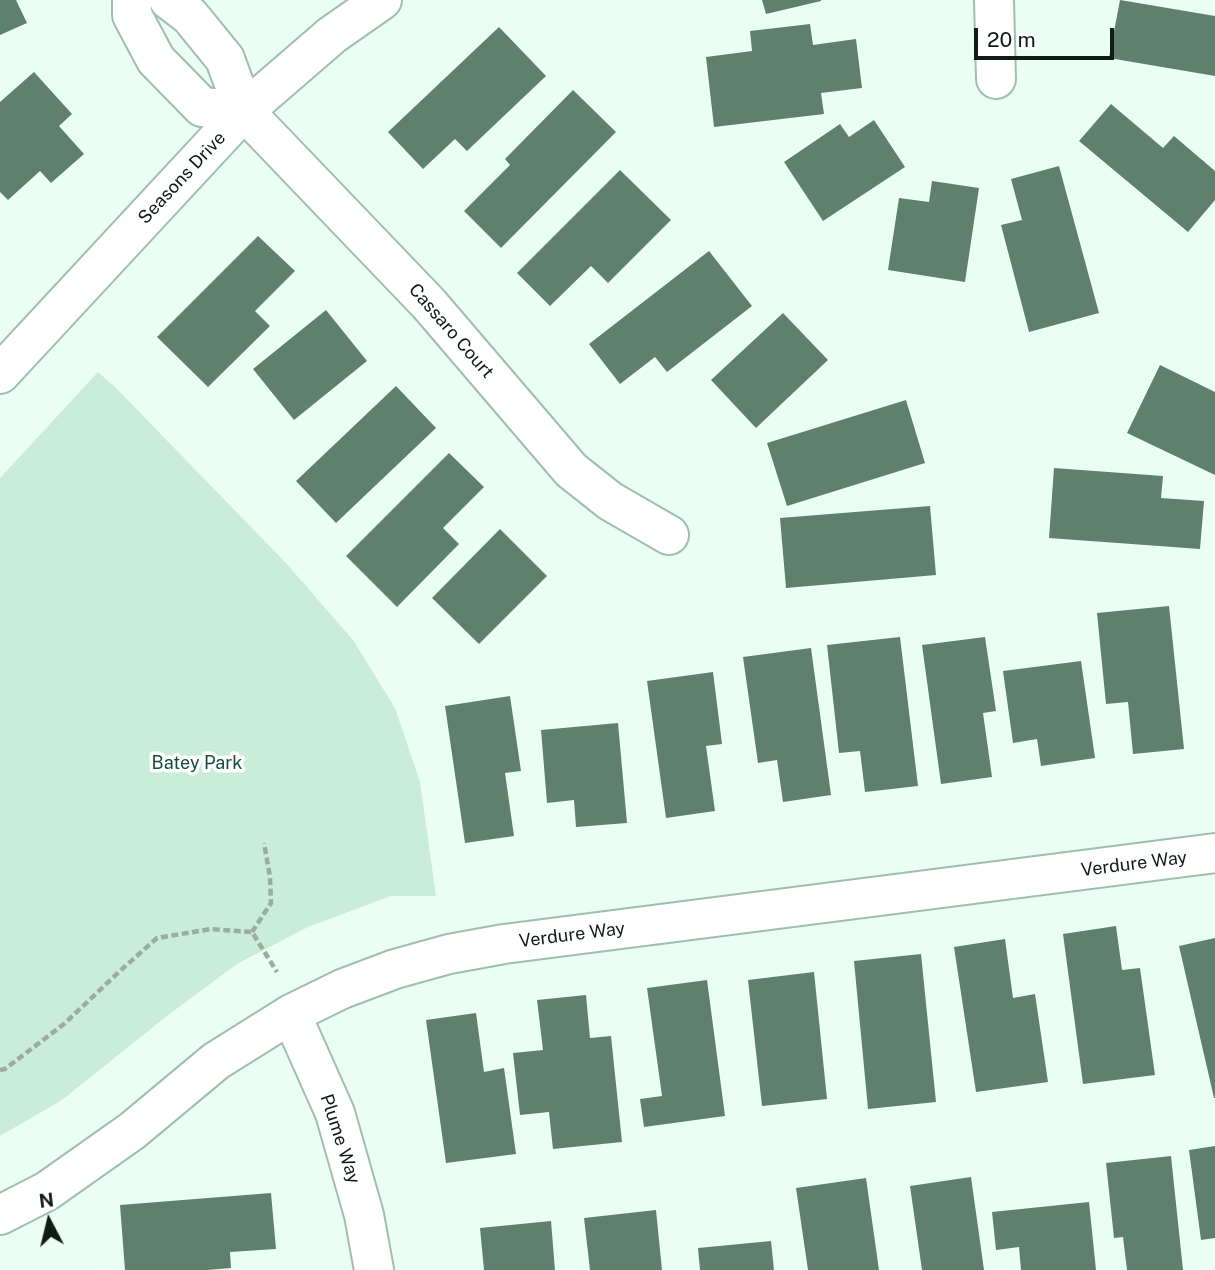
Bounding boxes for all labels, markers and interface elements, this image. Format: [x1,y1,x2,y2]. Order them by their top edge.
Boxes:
scale bar [977,14,1117,58]
text: 20 m [987,27,1036,52]
street label: Seasons Drive [134,127,230,229]
street label: Cassaro Court [404,279,498,383]
park label: Batey Park [152,752,242,774]
street label: Verdure Way [1080,847,1188,881]
street label: Verdure Way [518,918,626,952]
street label: Plume Way [315,1091,365,1187]
north arrow [14,1186,84,1256]
text: N [38,1188,55,1212]

